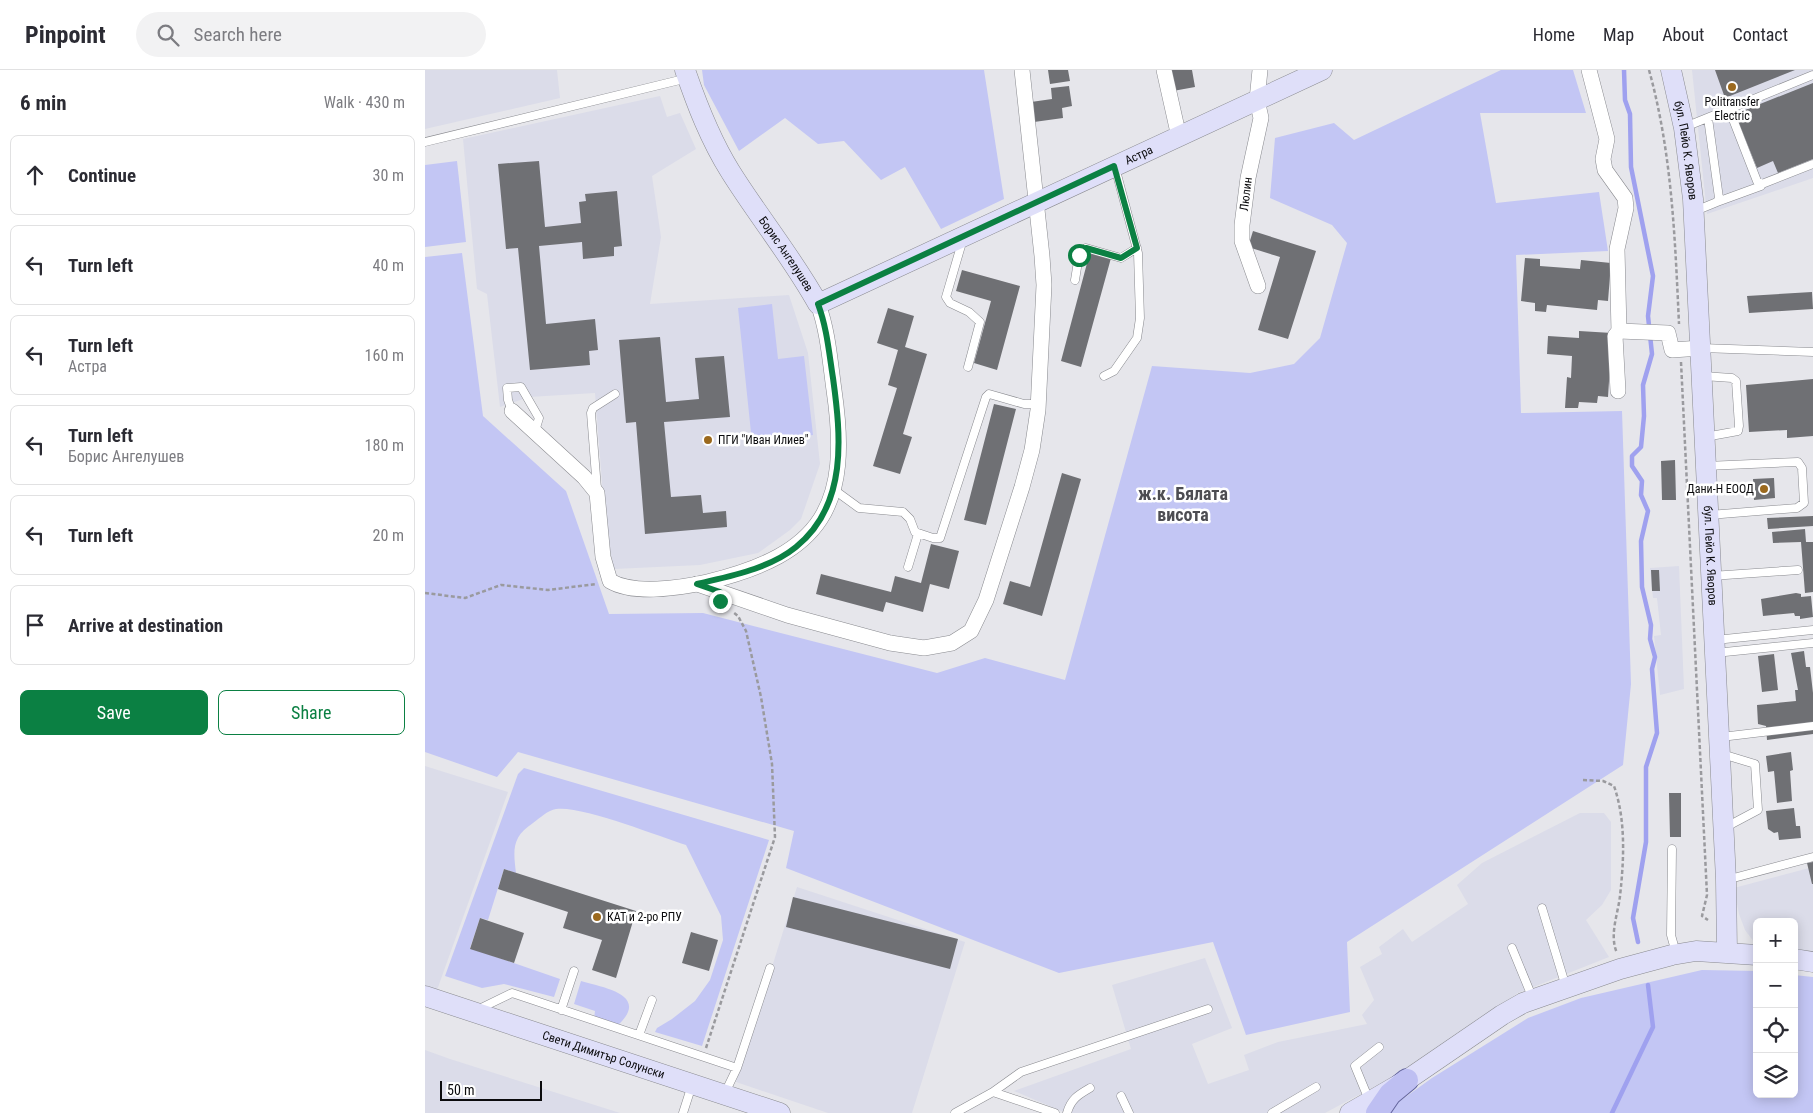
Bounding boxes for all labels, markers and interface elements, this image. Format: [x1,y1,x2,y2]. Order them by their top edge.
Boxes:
search box [136,12,486,57]
text: Pinpoint [25,21,106,49]
icon: search [154,21,182,49]
text: Search here [194,23,282,46]
text: Home [1533,24,1575,45]
text: Map [1603,24,1634,45]
text: About [1662,24,1704,45]
text: Contact [1732,24,1788,45]
marker: Politransfer Electric [1726,81,1738,93]
text: 6 min [20,91,67,115]
text: Walk · 430 m [324,93,405,112]
place label: Politransfer Electric [1704,95,1760,123]
street label: бул. Пейо К. Яворов [1671,100,1700,201]
street label: Астра [1123,142,1155,168]
icon: ahead [21,161,49,189]
text: Continue [68,164,136,187]
text: 30 m [372,166,404,185]
street label: Люлин [1237,176,1255,212]
street label: Борис Ангелушев [756,214,816,294]
route start [1068,244,1091,267]
icon: left [21,251,49,279]
text: Turn left [68,254,133,277]
text: 40 m [372,256,404,275]
text: Turn left [68,334,133,357]
icon: left [21,341,49,369]
text: 160 m [365,346,404,365]
text: Астра [68,357,107,376]
text: Turn left [68,424,133,447]
icon: left [21,431,49,459]
place label: ПГИ "Иван Илиев" [718,433,809,447]
marker: ПГИ "Иван Илиев" [702,434,714,446]
text: 180 m [365,436,404,455]
text: Борис Ангелушев [68,447,184,466]
place label: Дани-Н ЕООД [1687,482,1754,496]
district label: ж.к. Бялата висота [1138,483,1228,525]
marker: Дани-Н ЕООД [1758,483,1770,495]
street label: бул. Пейо К. Яворов [1701,505,1720,606]
icon: left [21,521,49,549]
text: Turn left [68,524,133,547]
text: 20 m [372,526,404,545]
route end [709,590,732,613]
icon: arrive [21,611,49,639]
text: Arrive at destination [68,614,223,637]
button: Save [20,690,208,735]
button: Share [218,690,405,735]
place label: КАТ и 2-ро РПУ [607,910,682,924]
marker: КАТ и 2-ро РПУ [591,911,603,923]
map controls [1753,918,1798,1098]
button: + [1753,918,1798,963]
button: − [1753,963,1798,1008]
button: locate [1753,1008,1798,1053]
street label: Свети Димитър Солунски [541,1028,667,1082]
button: layers [1753,1053,1798,1098]
scale bar [440,1078,543,1101]
text: 50 m [447,1082,475,1098]

